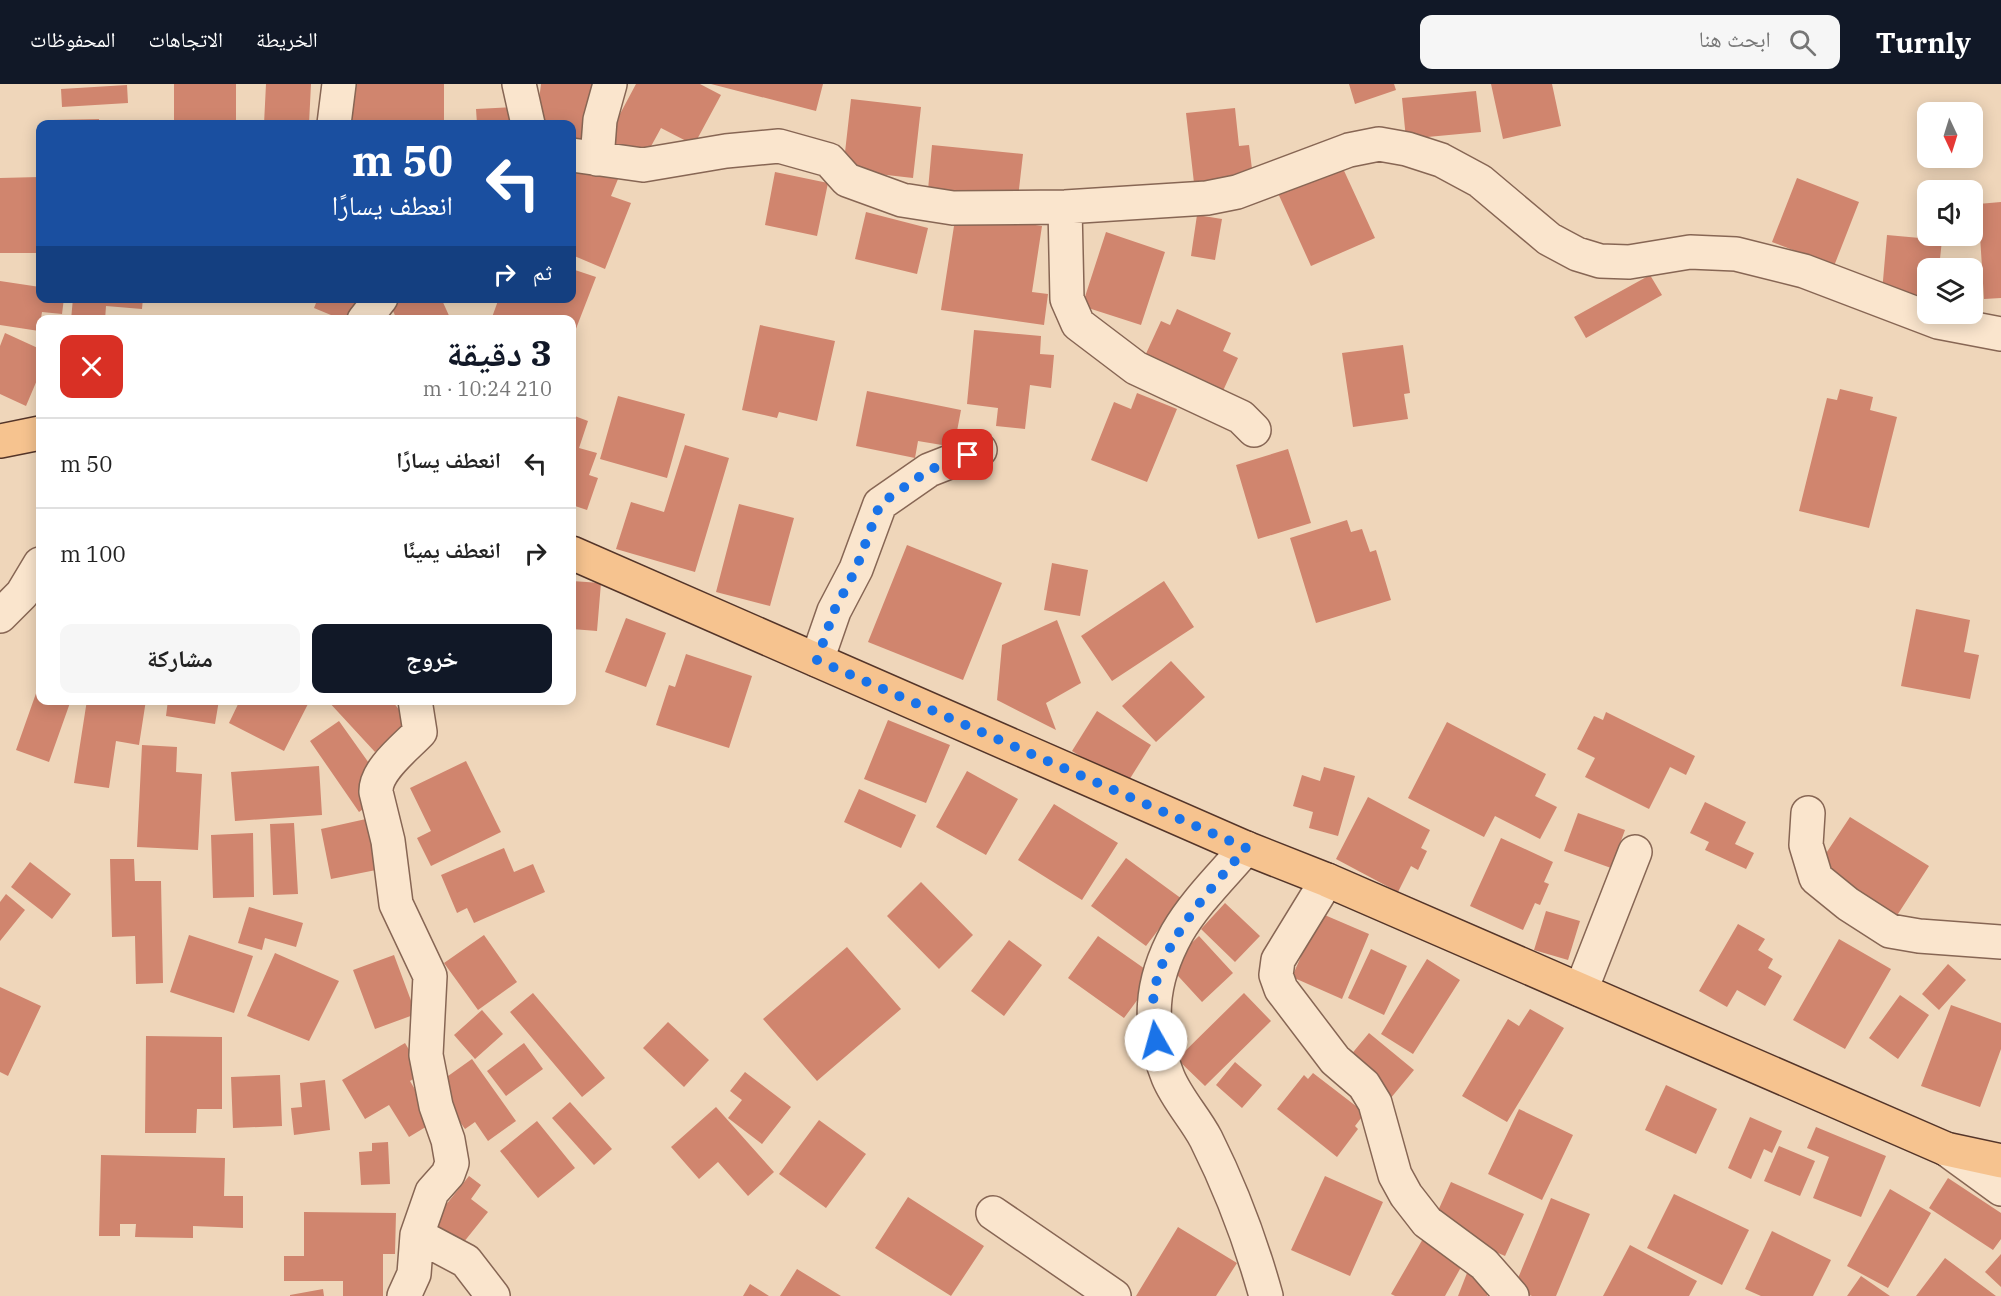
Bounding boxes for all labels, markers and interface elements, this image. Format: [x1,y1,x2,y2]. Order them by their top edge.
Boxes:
search box [1420,15,1840,69]
text: ابحث هنا [1699,24,1771,53]
text: Turnly [1876,24,1971,61]
text: المحفوظات [30,25,115,53]
text: الاتجاهات [148,25,223,53]
text: الخريطة [256,25,318,53]
icon: search [1786,26,1819,59]
north arrow [1917,102,1983,168]
map controls [1917,102,1983,324]
text: 50 m [352,133,453,188]
icon: left [474,144,552,222]
button: sound [1917,180,1983,246]
text: انعطف يسارًا [332,187,453,222]
text: ثم [533,257,552,286]
icon: right [488,258,521,291]
button: layers [1917,258,1983,324]
text: 3 دقيقة [446,329,552,376]
button: close [60,335,123,398]
text: 210 m · 10:24 [423,375,552,402]
pin [942,429,993,480]
icon: arrive [951,438,984,471]
text: انعطف يسارًا [396,445,501,474]
icon: left [519,447,552,480]
text: 50 m [60,449,112,478]
text: انعطف يمينًا [403,535,501,564]
icon: right [519,537,552,570]
text: 100 m [60,539,126,568]
button: مشاركة [60,624,300,693]
button: خروج [312,624,552,693]
position arrow [1124,1008,1188,1072]

